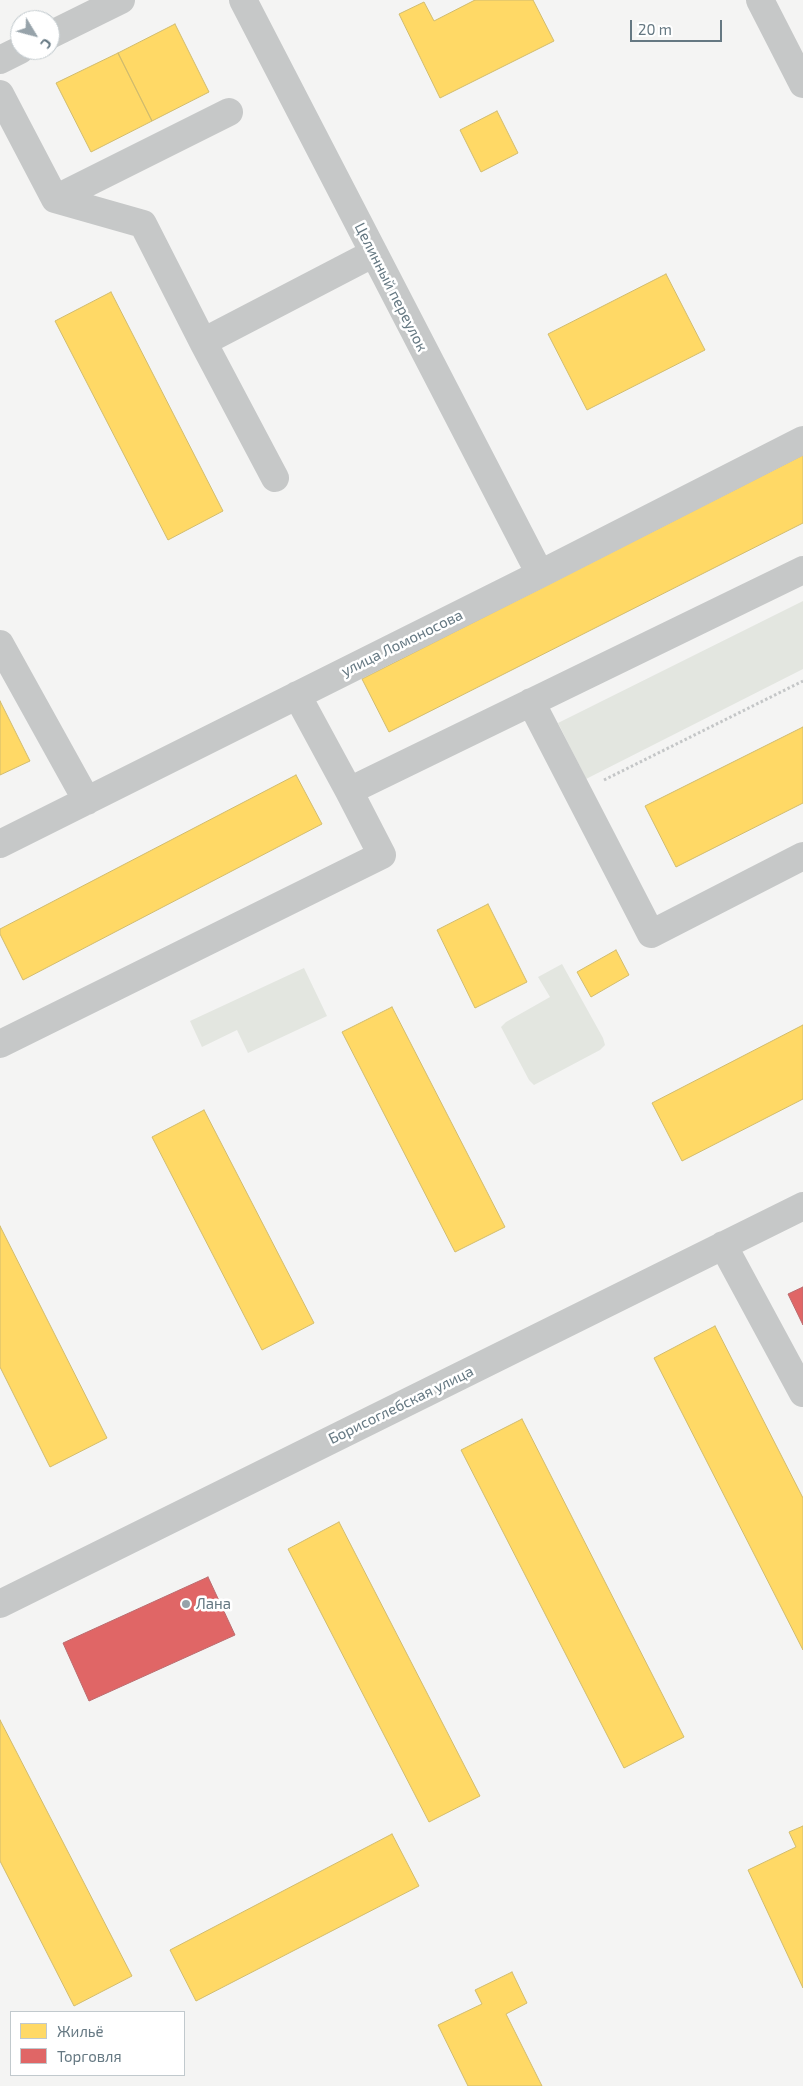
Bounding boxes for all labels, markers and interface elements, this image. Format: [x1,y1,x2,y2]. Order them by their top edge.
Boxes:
north arrow [10,10,60,60]
scale bar [633,10,726,42]
text: 20 m [638,20,672,38]
text: С [37,35,56,52]
street label: Целинный переулок [351,220,431,354]
street label: улица Ломоносова [338,606,466,680]
street label: Борисоглебская улица [326,1362,476,1448]
place label: Лана [196,1595,231,1613]
marker: Лана [180,1598,192,1610]
legend [10,2011,185,2076]
text: Жильё [57,2022,104,2040]
text: Торговля [57,2047,122,2065]

